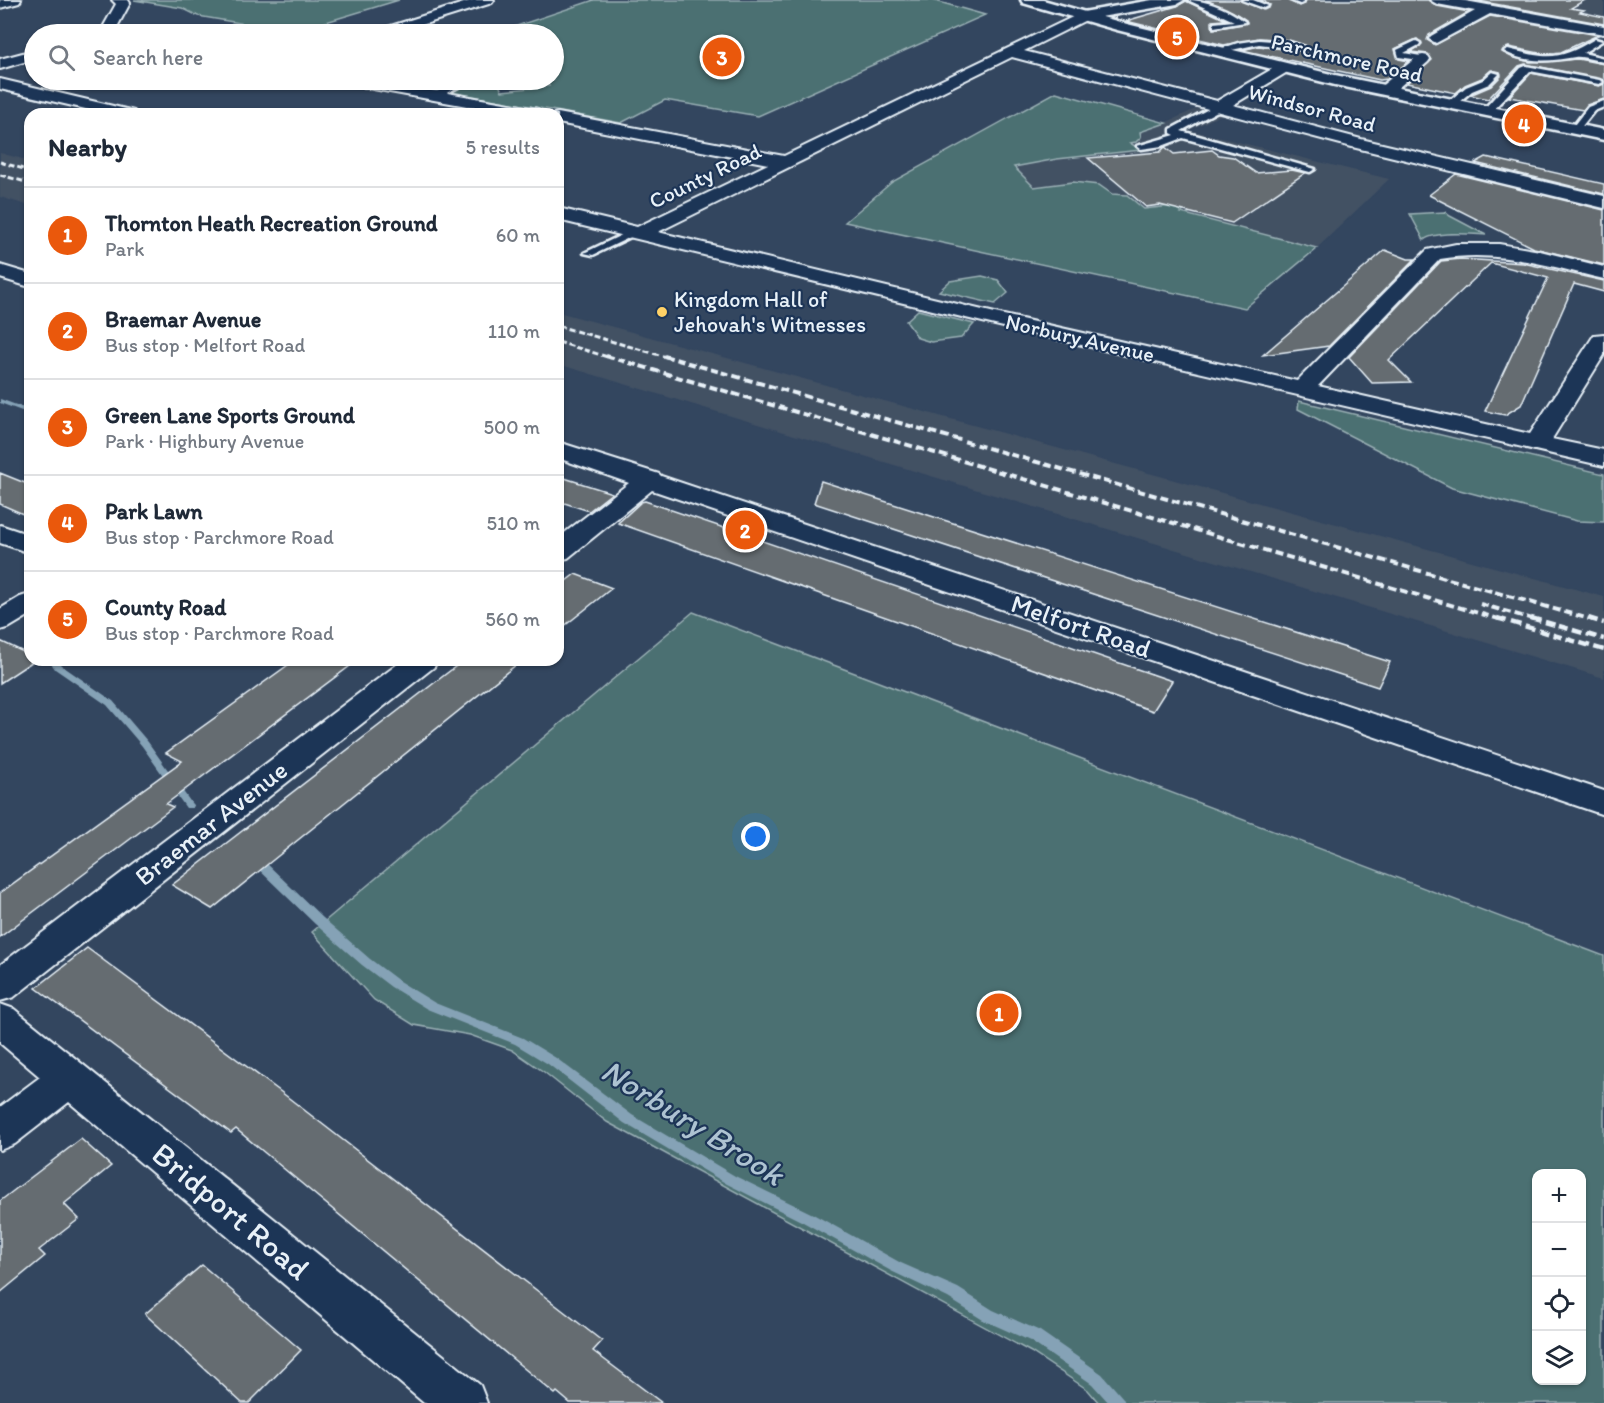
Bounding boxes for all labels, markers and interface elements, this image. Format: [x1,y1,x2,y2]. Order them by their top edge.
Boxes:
pin: 5 [1158,15,1196,60]
search box [24,24,564,90]
street label: Parchmore Road [1269,27,1425,89]
pin: 3 [702,34,742,80]
icon: search [45,41,78,74]
text: Search here [93,44,203,71]
street label: Windsor Road [1245,78,1379,138]
pin: 4 [1504,102,1544,146]
text: Nearby [48,131,127,163]
text: 5 results [466,135,540,159]
street label: County Road [644,137,766,215]
text: Thornton Heath Recreation Ground [105,210,438,237]
text: 1 [63,223,72,247]
text: 60 m [496,223,540,247]
text: Park [105,237,144,261]
place label: Kingdom Hall of Jehovah's Witnesses [674,286,866,338]
marker: Kingdom Hall of Jehovah's Witnesses [655,305,669,319]
text: Braemar Avenue [105,306,261,333]
street label: Norbury Avenue [1003,308,1157,368]
text: 2 [62,319,73,343]
text: 110 m [488,319,540,343]
text: Bus stop · Melfort Road [105,333,305,357]
text: Green Lane Sports Ground [105,402,355,429]
text: 3 [62,415,73,439]
text: 500 m [484,415,540,439]
text: Park · Highbury Avenue [105,429,304,453]
text: Park Lawn [105,498,203,525]
pin: 2 [726,508,764,552]
text: 4 [61,511,74,535]
text: 510 m [487,511,540,535]
text: Bus stop · Parchmore Road [105,525,334,549]
street label: Melfort Road [1007,587,1155,665]
text: County Road [105,594,227,621]
text: 5 [62,607,73,631]
text: 560 m [485,607,540,631]
text: Bus stop · Parchmore Road [105,621,334,645]
street label: Braemar Avenue [128,753,294,893]
your location [741,822,770,851]
pin: 1 [980,990,1018,1036]
water label: Norbury Brook [594,1050,793,1195]
street label: Bridport Road [145,1134,317,1288]
map controls [1532,1169,1586,1385]
button: + [1532,1169,1586,1223]
button: − [1532,1223,1586,1277]
button: locate [1532,1277,1586,1331]
button: layers [1532,1331,1586,1385]

